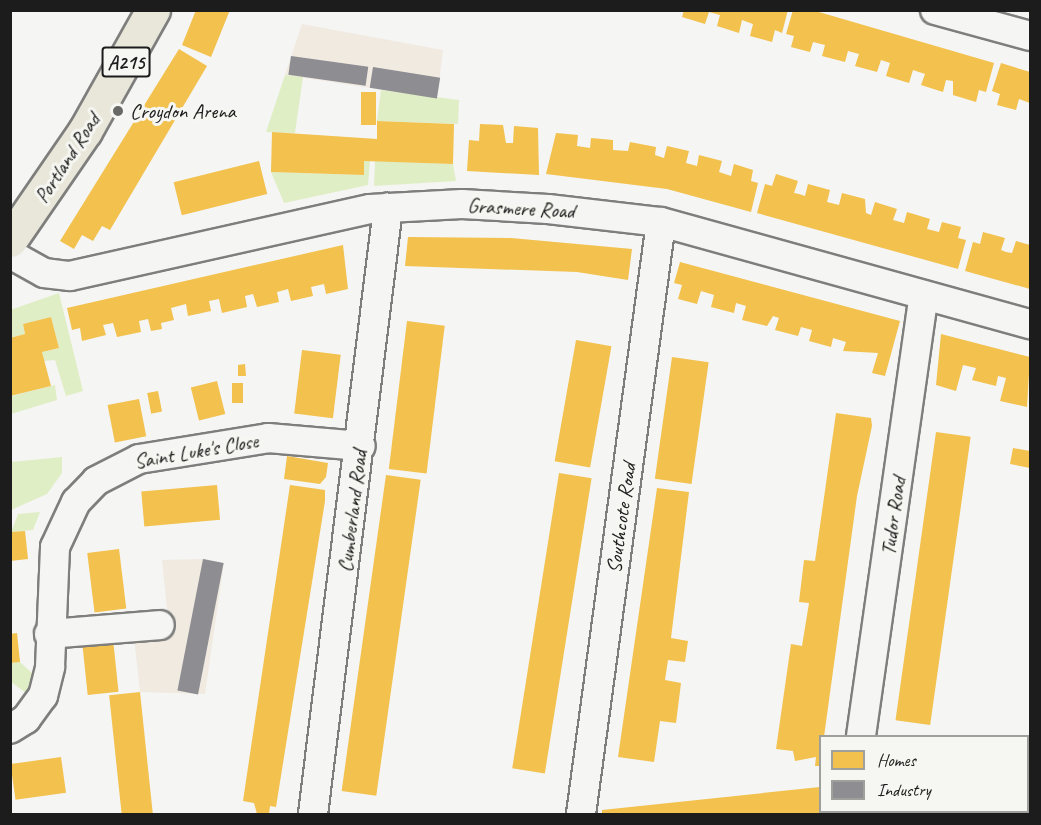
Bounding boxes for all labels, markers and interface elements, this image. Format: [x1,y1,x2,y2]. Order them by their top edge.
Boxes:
road number: A215 [100,45,152,79]
place label: Croydon Arena [130,98,235,124]
marker: Croydon Arena [111,104,125,118]
street label: Portland Road [29,109,105,207]
street label: Grasmere Road [467,193,575,223]
street label: Saint Luke's Close [132,428,260,474]
street label: Cumberland Road [332,448,372,574]
street label: Southcote Road [601,461,641,575]
street label: Tudor Road [875,475,911,557]
legend [819,735,1029,813]
text: Homes [877,749,916,771]
text: Industry [877,779,931,801]

